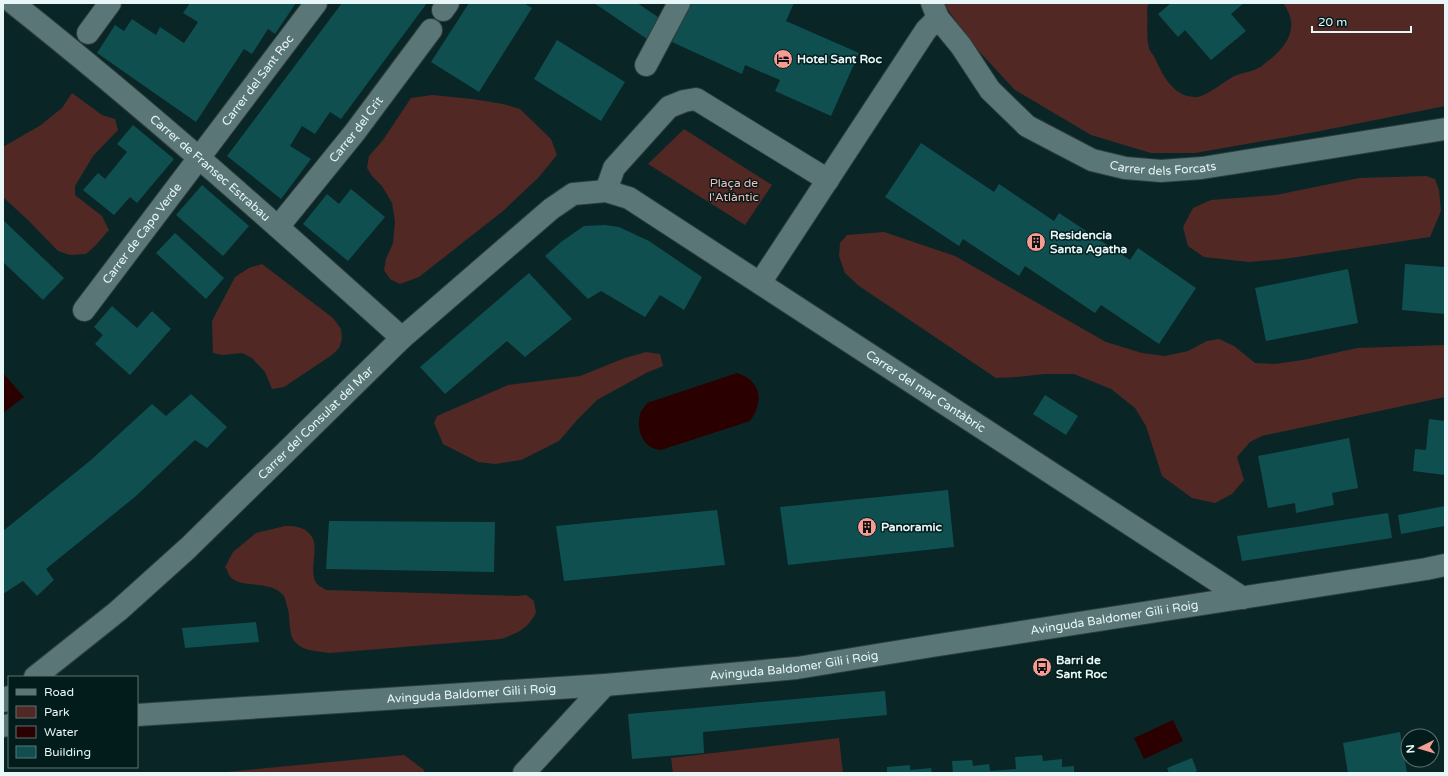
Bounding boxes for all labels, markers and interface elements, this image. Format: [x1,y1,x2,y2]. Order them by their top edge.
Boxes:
scale bar [1312,8,1411,34]
text: 20 m [1318,15,1347,29]
street label: Carrer del Sant Roc [219,32,297,129]
hotel icon: Hotel Sant Roc [772,48,794,70]
place label: Hotel Sant Roc [797,52,882,66]
street label: Carrer del Crit [326,93,386,165]
street label: Carrer de Fransec Estrabau [147,112,273,224]
street label: Carrer dels Forcats [1108,158,1217,178]
park label: Plaça de l'Atlàntic [709,176,759,204]
street label: Carrer de Capo Verde [99,180,185,287]
place label: Residencia Santa Agatha [1050,228,1128,257]
building icon: Residencia Santa Agatha [1025,231,1047,253]
street label: Carrer del mar Cantàbric [863,347,988,435]
street label: Carrer del Consulat del Mar [255,363,376,482]
building icon: Panoramic [856,516,878,538]
place label: Panoramic [881,520,942,534]
street label: Avinguda Baldomer Gili i Roig [1029,598,1199,638]
street label: Avinguda Baldomer Gili i Roig [709,648,879,683]
place label: Barri de Sant Roc [1056,653,1108,681]
bus stop icon: Barri de Sant Roc [1031,656,1053,678]
legend [8,676,138,768]
street label: Avinguda Baldomer Gili i Roig [386,681,557,706]
text: Road [44,685,74,699]
text: Park [44,705,70,719]
text: Water [44,725,79,739]
north arrow [1400,728,1440,768]
text: N [1404,744,1417,754]
text: Building [44,745,91,759]

